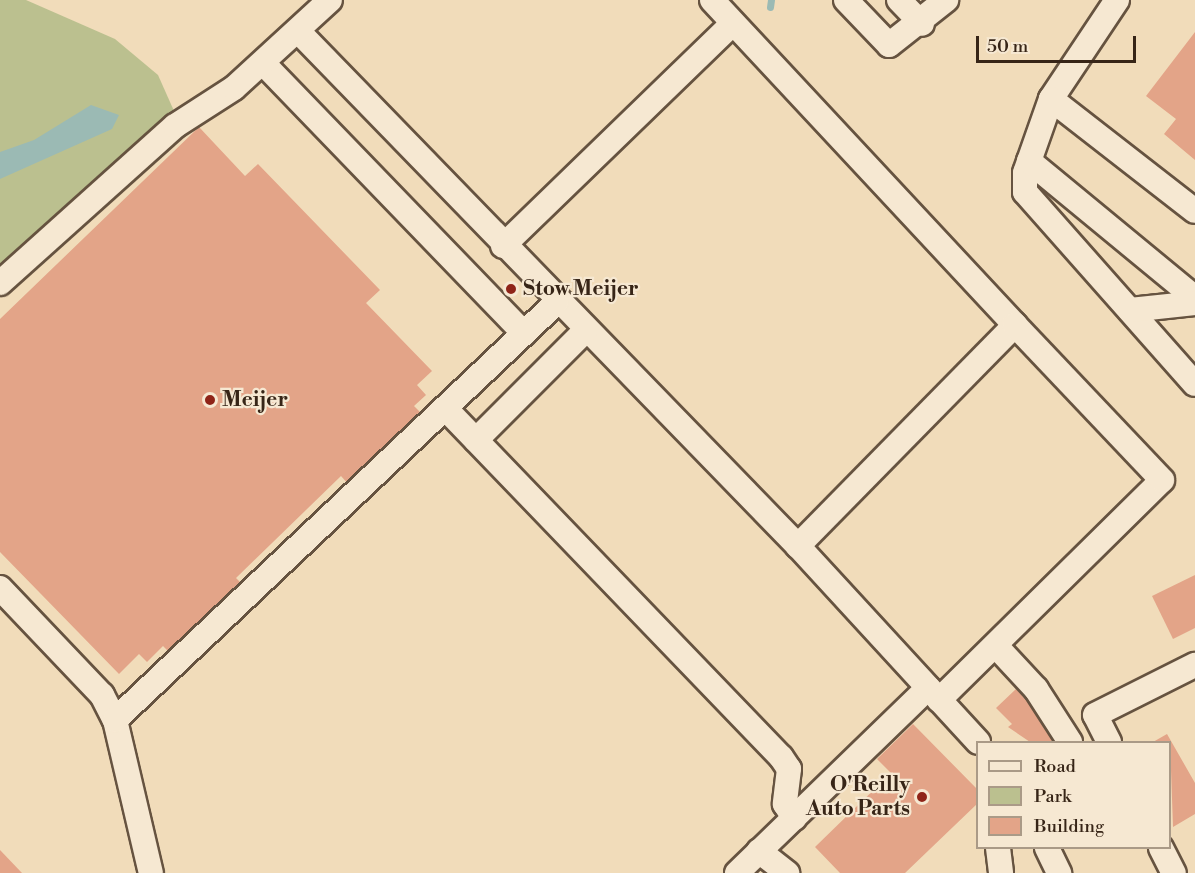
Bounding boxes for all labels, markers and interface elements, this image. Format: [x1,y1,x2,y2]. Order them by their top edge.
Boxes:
scale bar [979,24,1140,62]
text: 50 m [987,35,1028,58]
place label: Stow Meijer [523,276,639,302]
marker: Stow Meijer [504,282,518,296]
place label: Meijer [222,387,288,413]
marker: Meijer [203,393,217,407]
legend [976,741,1171,849]
text: Road [1034,755,1076,778]
place label: O'Reilly Auto Parts [806,772,910,822]
text: Park [1034,785,1071,808]
marker: O'Reilly Auto Parts [915,790,929,804]
text: Building [1034,815,1104,838]

